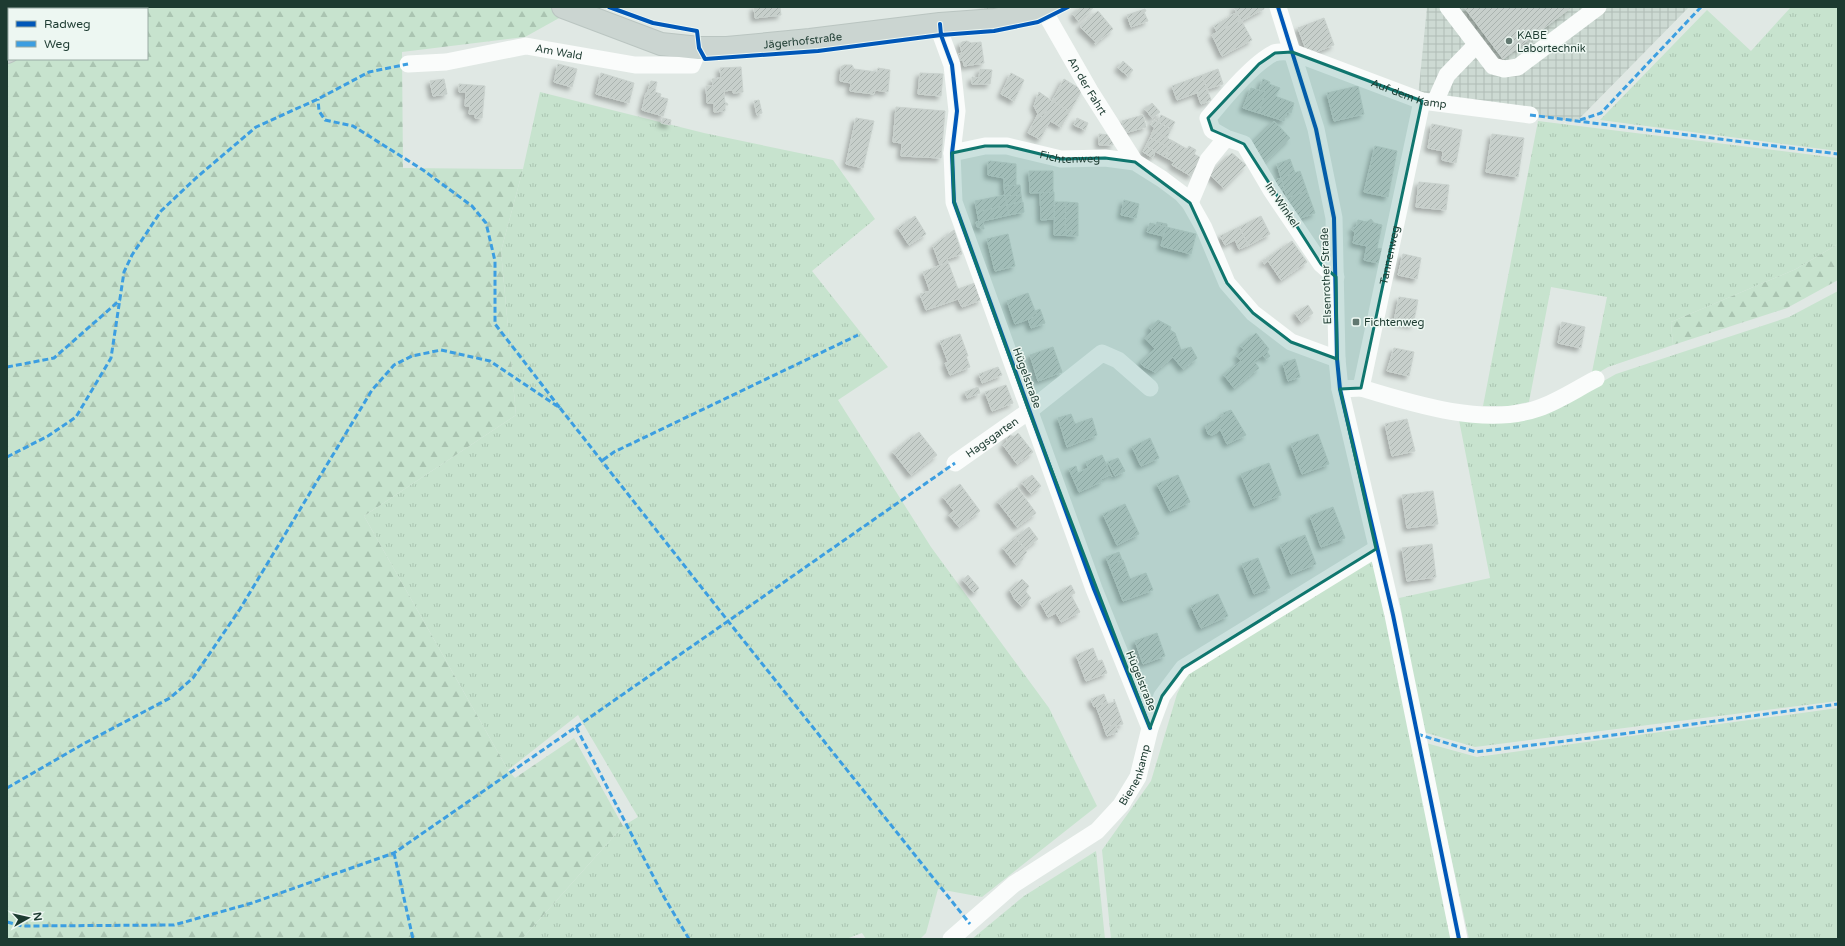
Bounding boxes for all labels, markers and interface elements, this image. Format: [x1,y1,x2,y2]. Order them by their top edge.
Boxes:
legend [8,8,148,60]
text: Radweg [44,17,91,31]
place label: KABE Labortechnik [1517,29,1586,55]
street label: Jägerhofstraße [763,30,843,51]
marker: KABE Labortechnik [1504,36,1514,46]
text: Weg [44,37,70,51]
street label: Am Wald [534,41,584,62]
street label: An der Fahrt [1065,55,1110,117]
street label: Auf dem Kamp [1369,76,1448,111]
street label: Fichtenweg [1039,148,1100,165]
street label: Im Winkel [1262,180,1302,230]
street label: Tannenweg [1377,224,1402,286]
street label: Elsenrother Straße [1318,227,1334,325]
place label: Fichtenweg [1364,316,1425,329]
marker: Fichtenweg [1351,317,1361,327]
street label: Hügelstraße [1010,346,1044,410]
street label: Hagsgarten [963,414,1021,460]
street label: Hügelstraße [1123,649,1159,713]
street label: Bienenkamp [1116,743,1152,808]
north arrow [8,898,48,938]
text: N [30,911,44,922]

